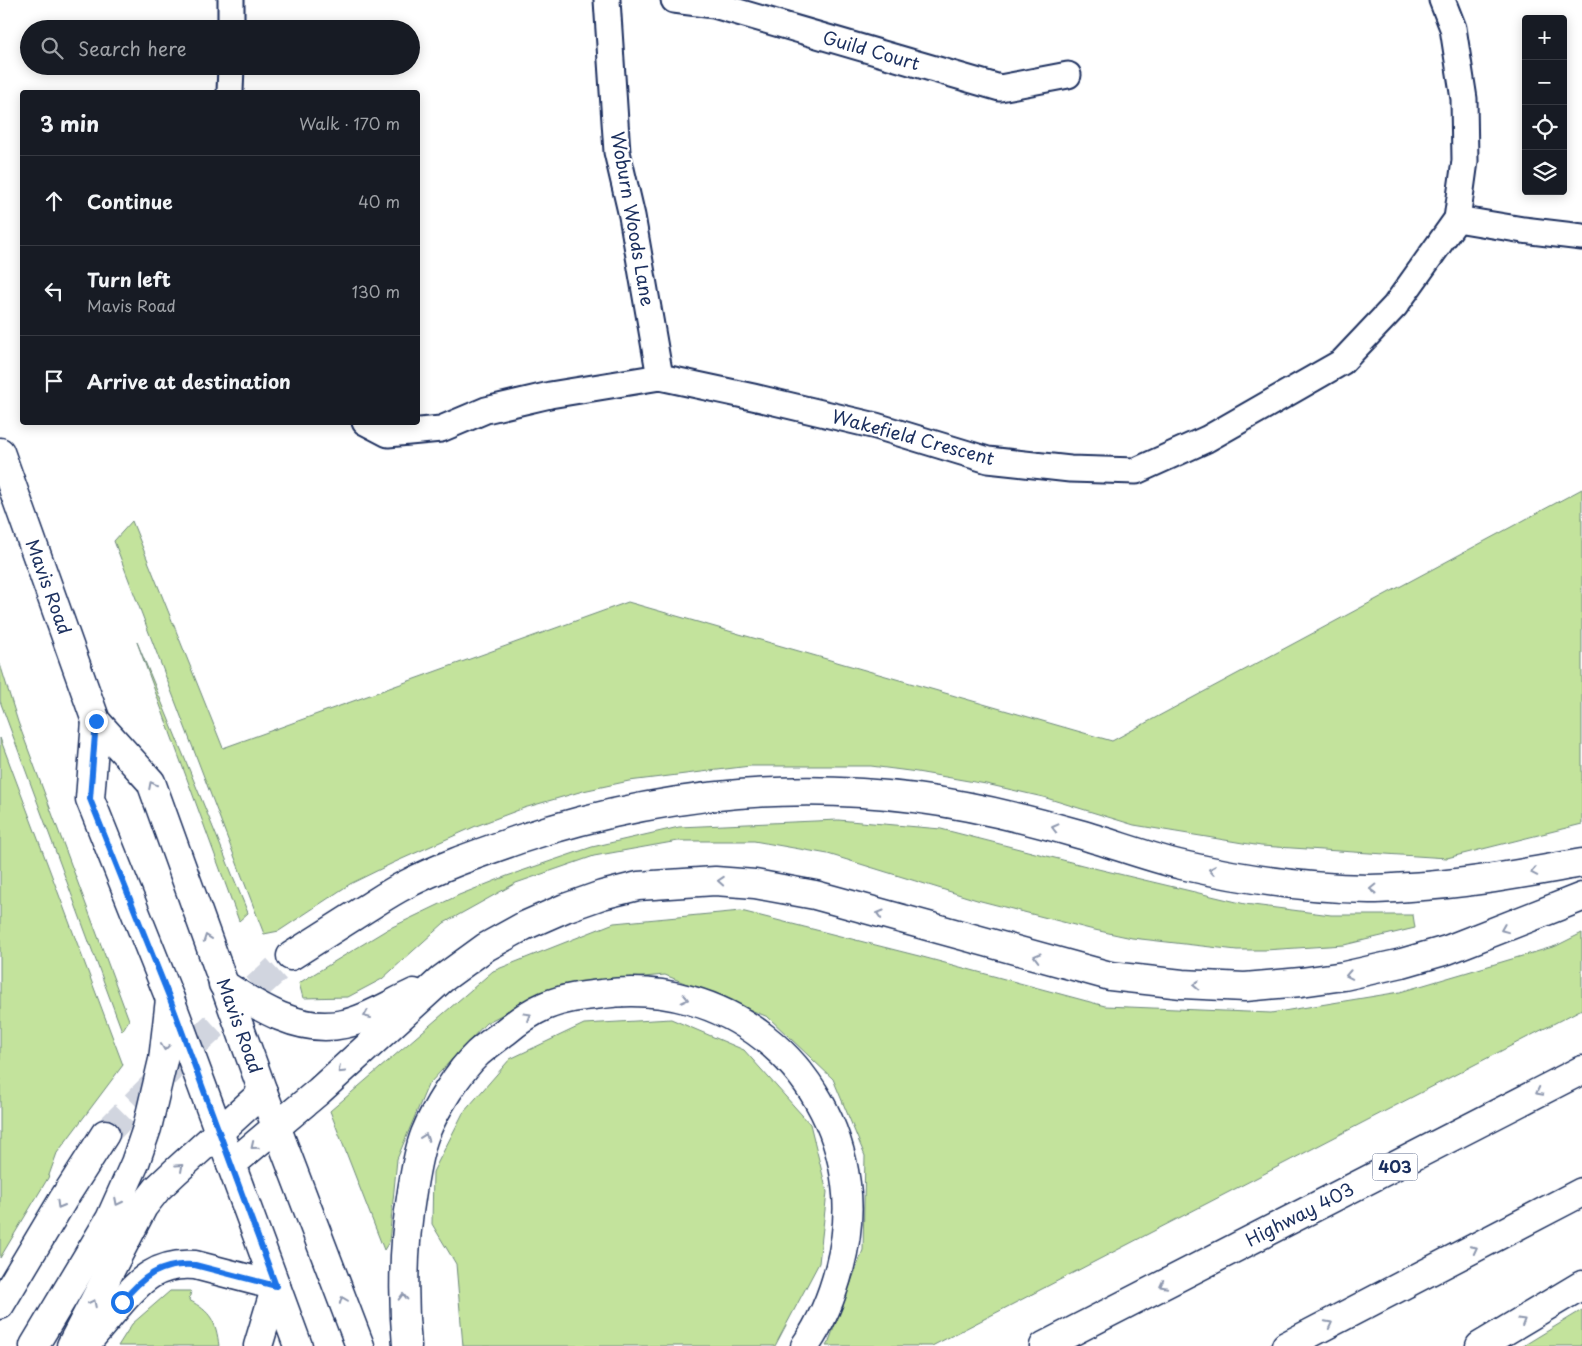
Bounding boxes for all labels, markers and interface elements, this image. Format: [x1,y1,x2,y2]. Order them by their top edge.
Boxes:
map controls [1522,15,1567,195]
button: + [1522,15,1567,60]
search box [20,20,420,75]
street label: Guild Court [820,23,923,76]
icon: search [38,34,66,62]
text: Search here [78,34,187,62]
button: − [1522,60,1567,105]
button: locate [1522,105,1567,150]
text: 3 min [40,107,99,139]
text: Walk · 170 m [299,111,400,135]
street label: Woburn Woods Lane [605,129,662,308]
button: layers [1522,150,1567,195]
icon: ahead [40,187,68,215]
text: Continue [87,187,173,215]
text: 40 m [358,189,400,213]
text: Turn left [87,265,171,293]
icon: left [40,277,68,305]
text: 130 m [352,279,400,303]
text: Mavis Road [87,293,176,317]
icon: arrive [40,367,68,395]
text: Arrive at destination [87,367,291,395]
street label: Wakefield Crescent [829,402,997,471]
street label: Mavis Road [20,535,79,638]
route end [85,710,108,733]
one-way arrow [148,782,158,791]
one-way arrow [1050,823,1059,834]
one-way arrow [1207,866,1216,876]
one-way arrow [1530,866,1538,876]
one-way arrow [717,876,725,887]
one-way arrow [1368,884,1376,894]
one-way arrow [876,909,885,919]
one-way arrow [1501,923,1509,933]
one-way arrow [203,934,213,943]
one-way arrow [1033,952,1041,962]
one-way arrow [1345,969,1353,979]
street label: Mavis Road [211,974,270,1077]
one-way arrow [1192,980,1200,990]
one-way arrow [681,993,690,1004]
one-way arrow [363,1009,372,1020]
one-way arrow [522,1012,531,1022]
one-way arrow [159,1043,170,1051]
one-way arrow [338,1064,347,1073]
one-way arrow [1535,1086,1544,1096]
one-way arrow [419,1133,429,1142]
one-way arrow [250,1140,260,1149]
road number: 403 [1372,1154,1418,1180]
one-way arrow [174,1164,183,1173]
street label: Highway 403 [1240,1175,1358,1253]
one-way arrow [114,1197,125,1206]
one-way arrow [56,1199,66,1208]
one-way arrow [1468,1245,1477,1255]
one-way arrow [1159,1279,1168,1289]
route start [111,1291,134,1314]
one-way arrow [398,1293,409,1301]
one-way arrow [339,1297,349,1305]
one-way arrow [87,1299,97,1308]
one-way arrow [1516,1317,1525,1327]
one-way arrow [1324,1320,1333,1330]

